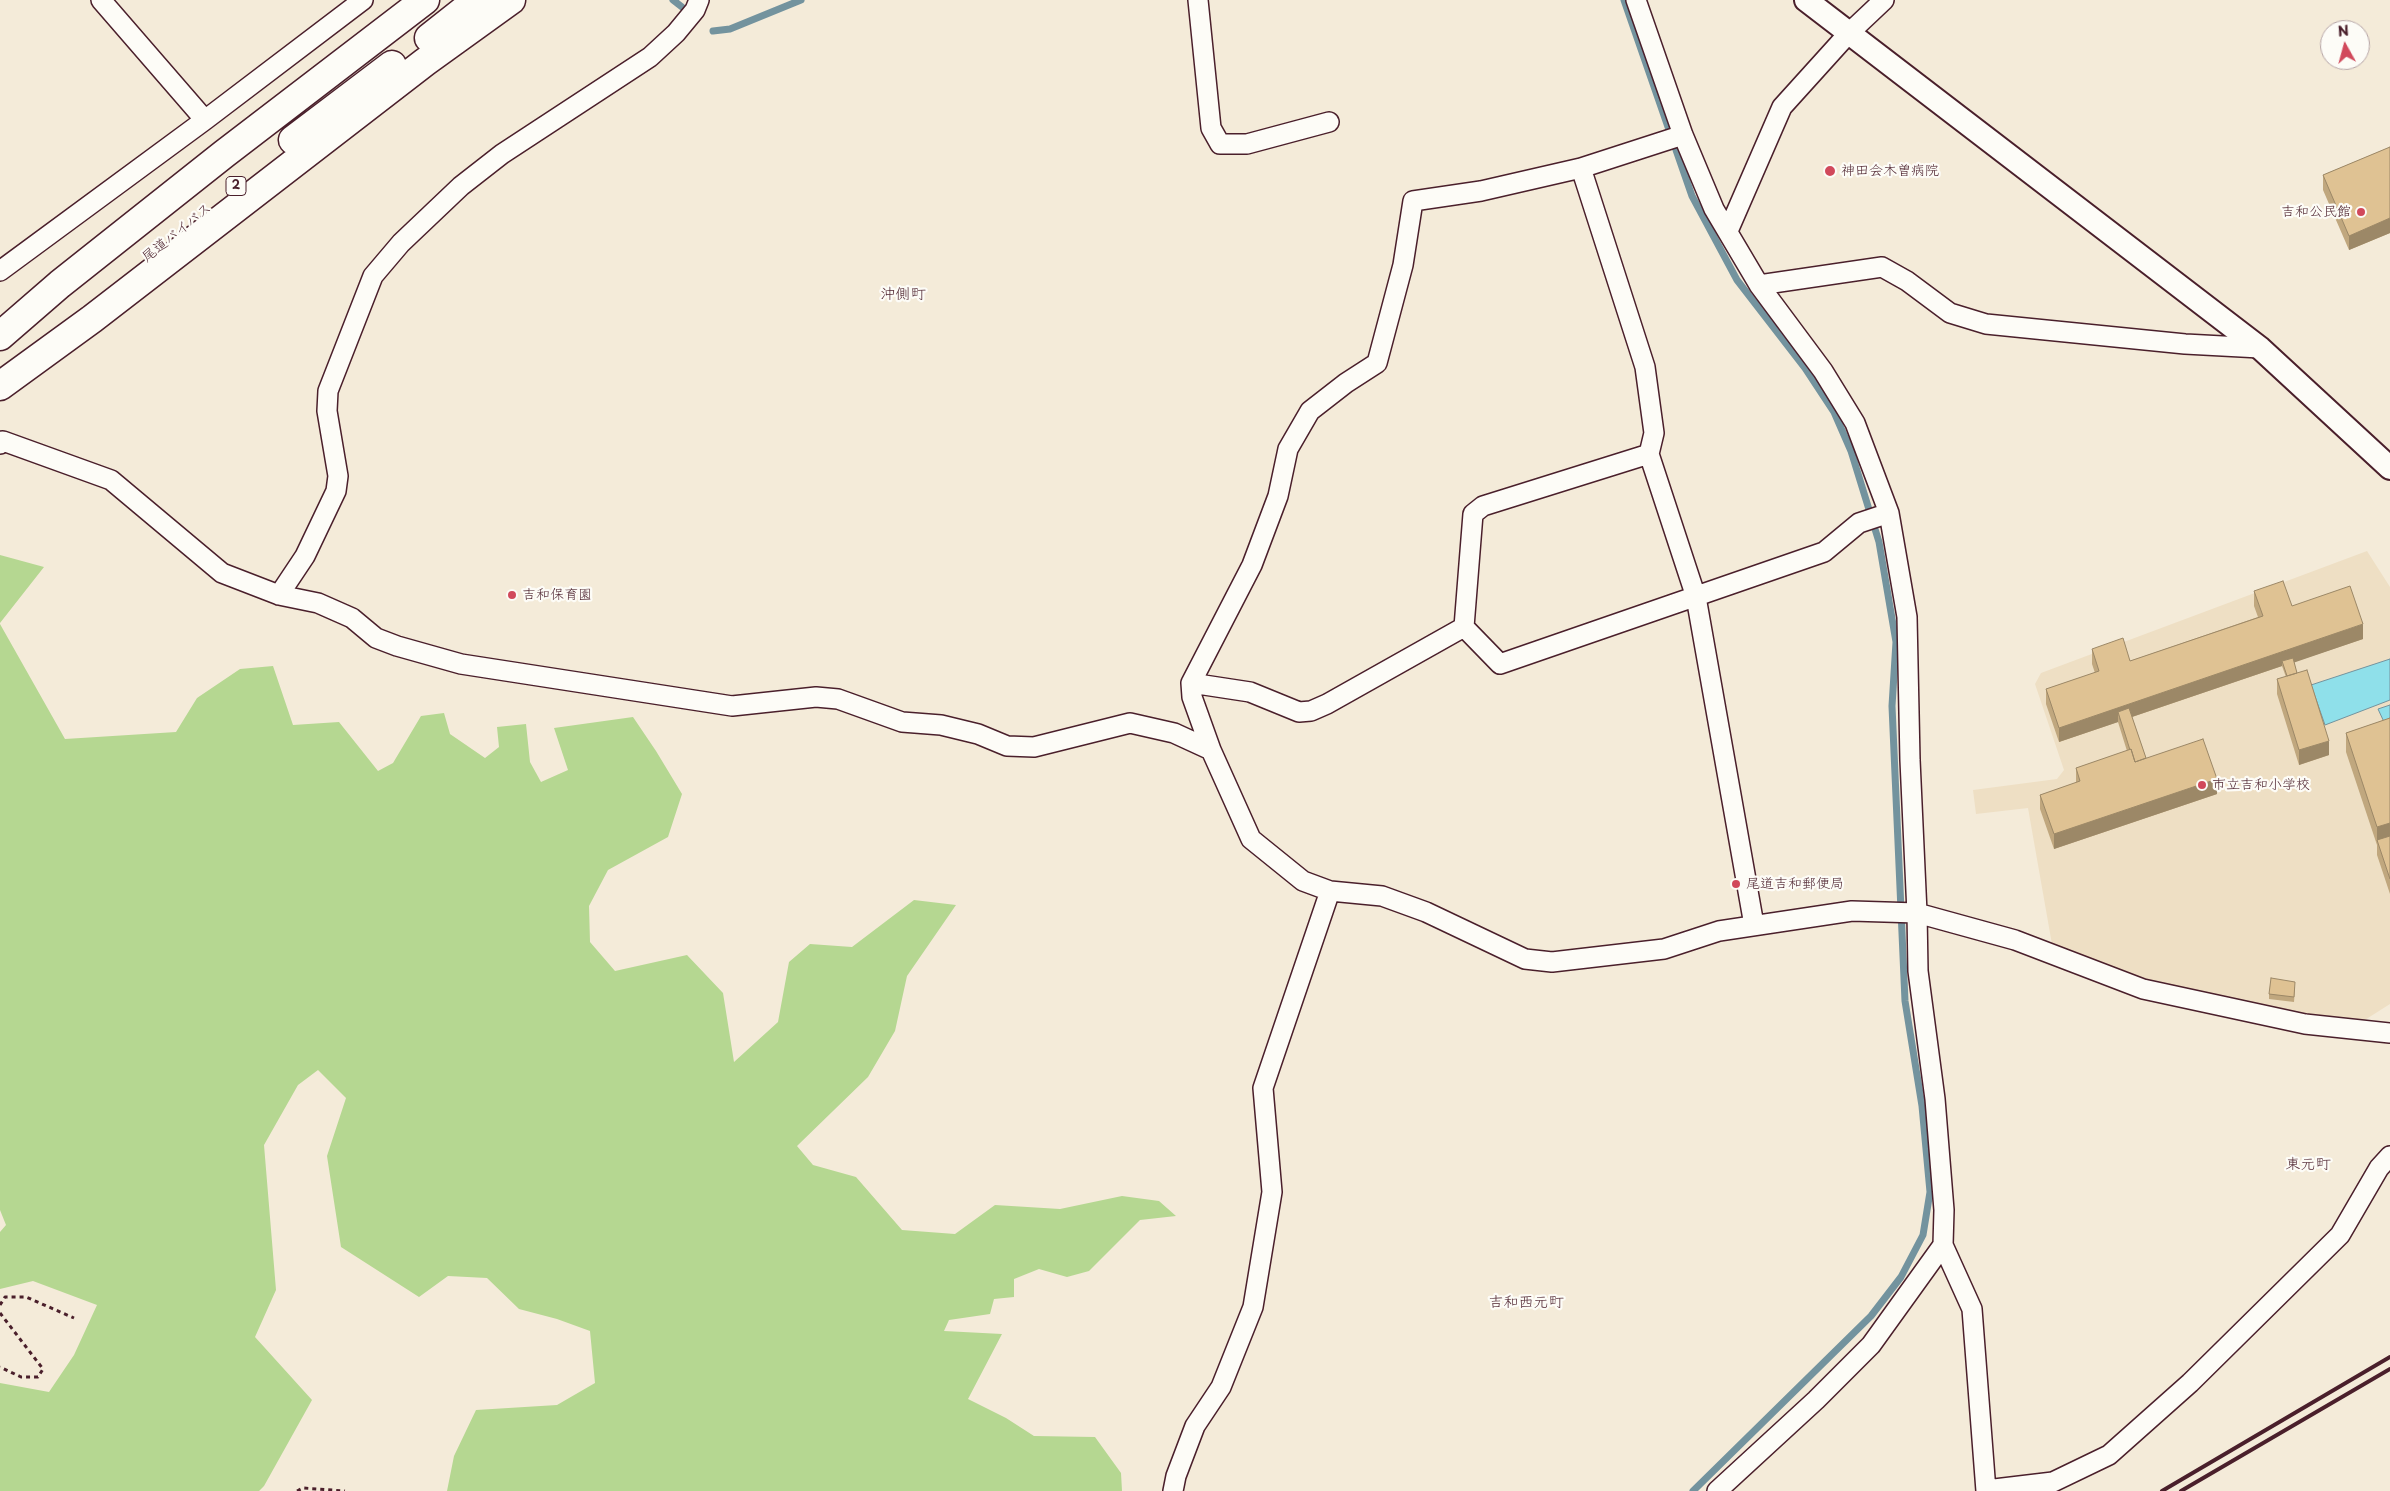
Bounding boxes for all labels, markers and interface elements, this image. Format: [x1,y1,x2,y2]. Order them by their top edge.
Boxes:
north arrow [2320,20,2370,70]
text: N [2336,20,2350,42]
place label: 神田会木曽病院 [1841,163,1939,179]
marker: 神田会木曽病院 [1823,164,1837,178]
road number: 2 [226,177,246,196]
street label: 尾道バイパス [139,200,215,266]
place label: 吉和公民館 [2281,204,2351,220]
marker: 吉和公民館 [2355,206,2367,218]
district label: 沖側町 [881,286,925,304]
place label: 吉和保育園 [522,587,592,603]
marker: 吉和保育園 [506,589,518,601]
place label: 市立吉和小学校 [2212,777,2310,793]
marker: 市立吉和小学校 [2196,779,2208,791]
place label: 尾道吉和郵便局 [1746,876,1844,892]
marker: 尾道吉和郵便局 [1730,878,1742,890]
district label: 東元町 [2286,1156,2330,1174]
district label: 吉和西元町 [1489,1294,1563,1312]

